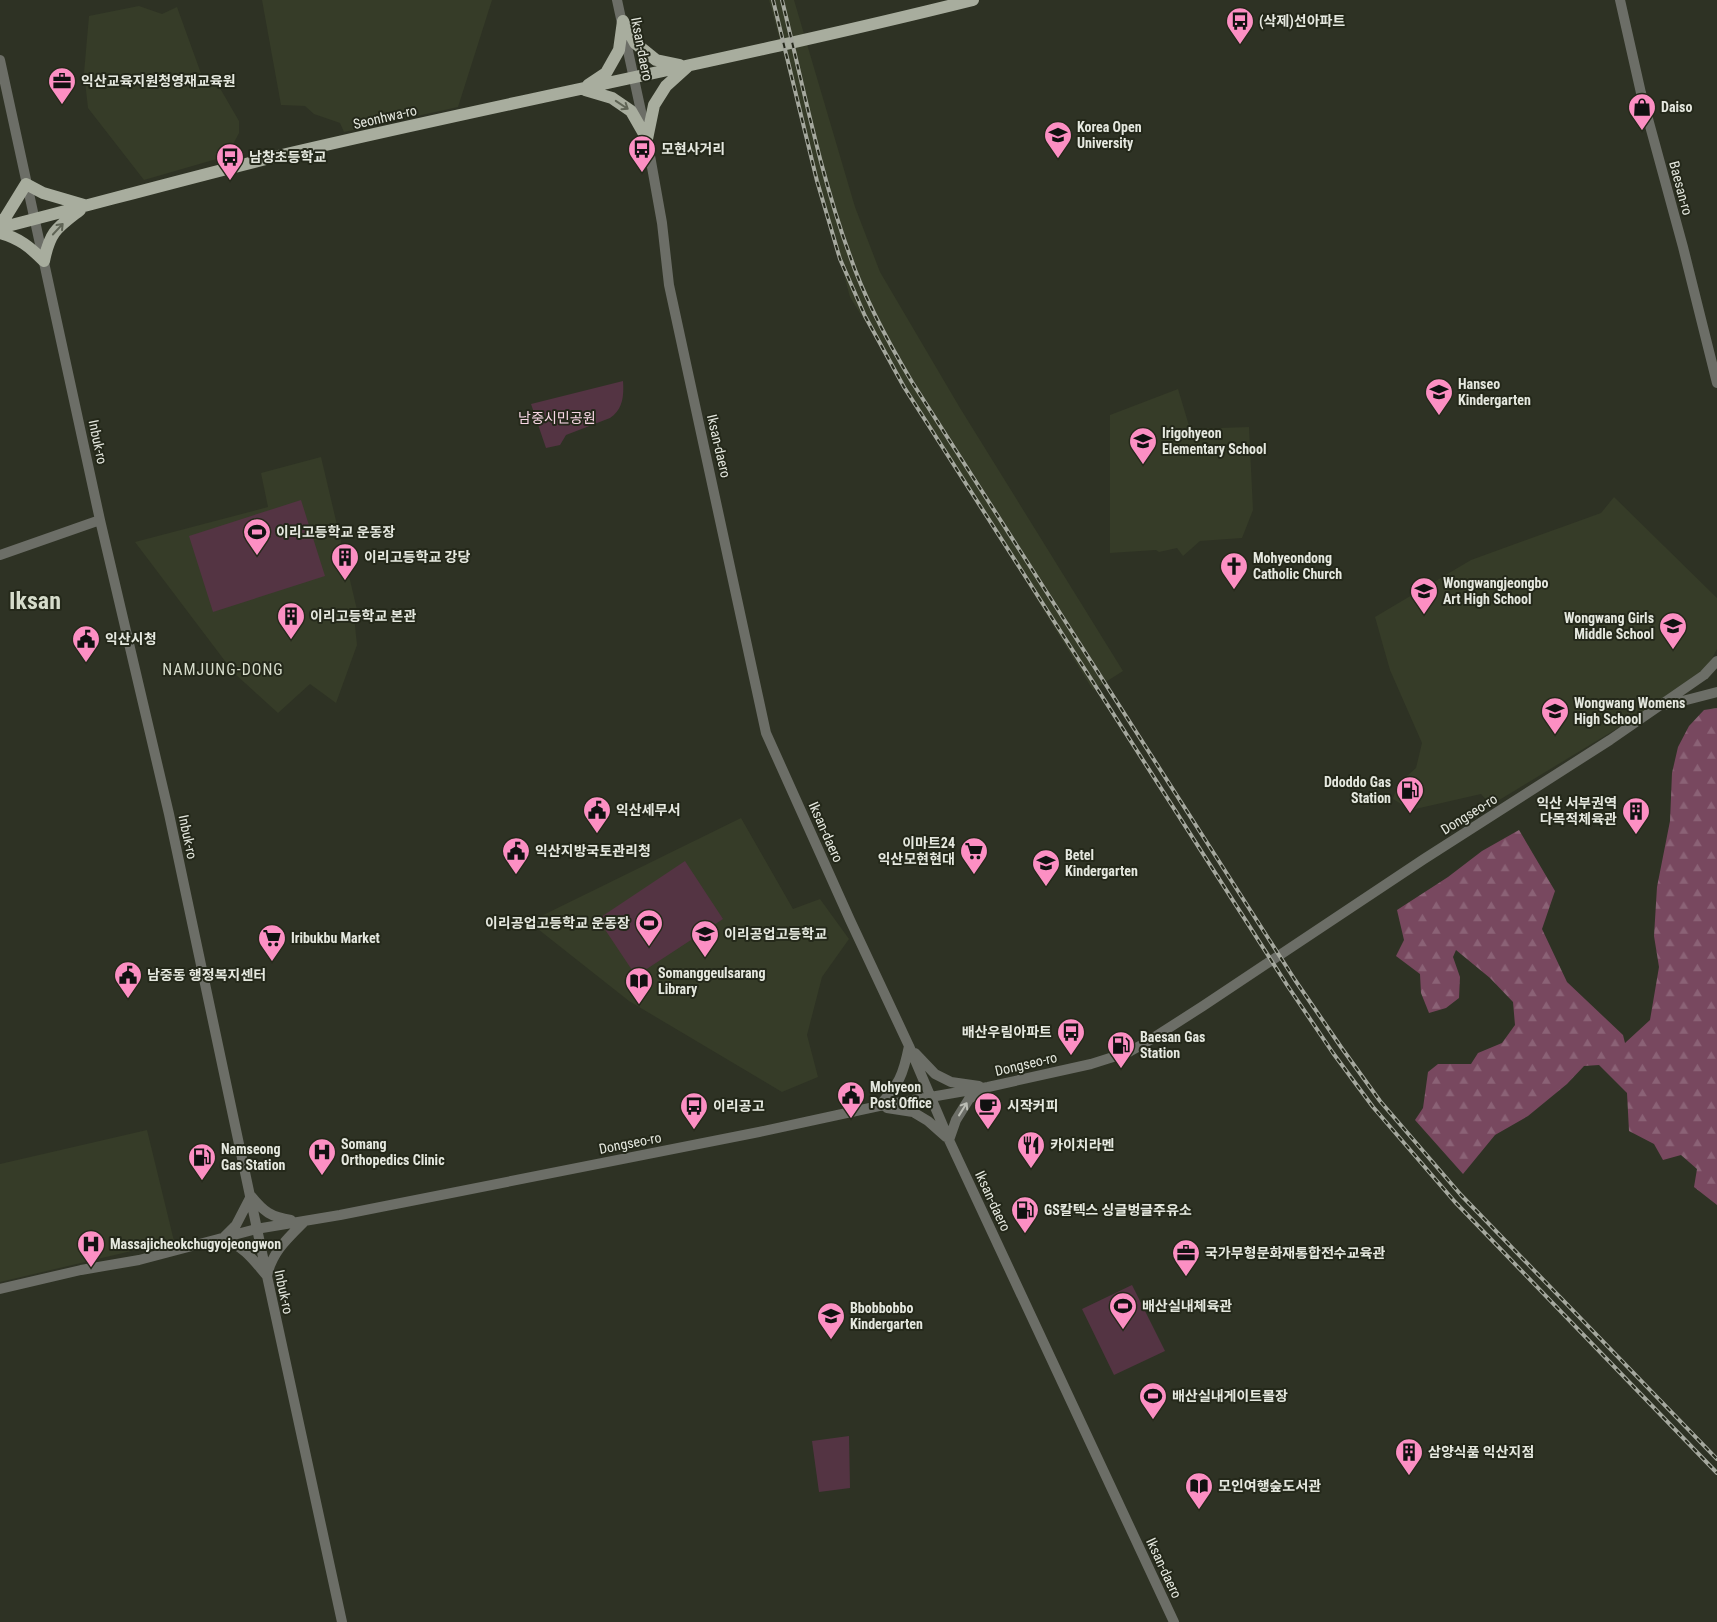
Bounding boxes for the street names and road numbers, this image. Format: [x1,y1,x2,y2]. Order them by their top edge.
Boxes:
street label: Iksan-daero [628,16,656,82]
street label: Seonhwa-ro [352,102,418,132]
street label: Baesan-ro [1666,159,1696,217]
street label: Iksan-daero [704,413,734,479]
street label: Inbuk-ro [86,418,110,466]
street label: Dongseo-ro [1438,790,1500,838]
street label: Iksan-daero [806,799,846,865]
street label: Inbuk-ro [176,813,200,861]
street label: Dongseo-ro [993,1049,1059,1079]
street label: Dongseo-ro [597,1129,663,1157]
street label: Iksan-daero [972,1168,1014,1234]
street label: Inbuk-ro [272,1268,296,1316]
street label: Iksan-daero [1143,1535,1185,1601]

